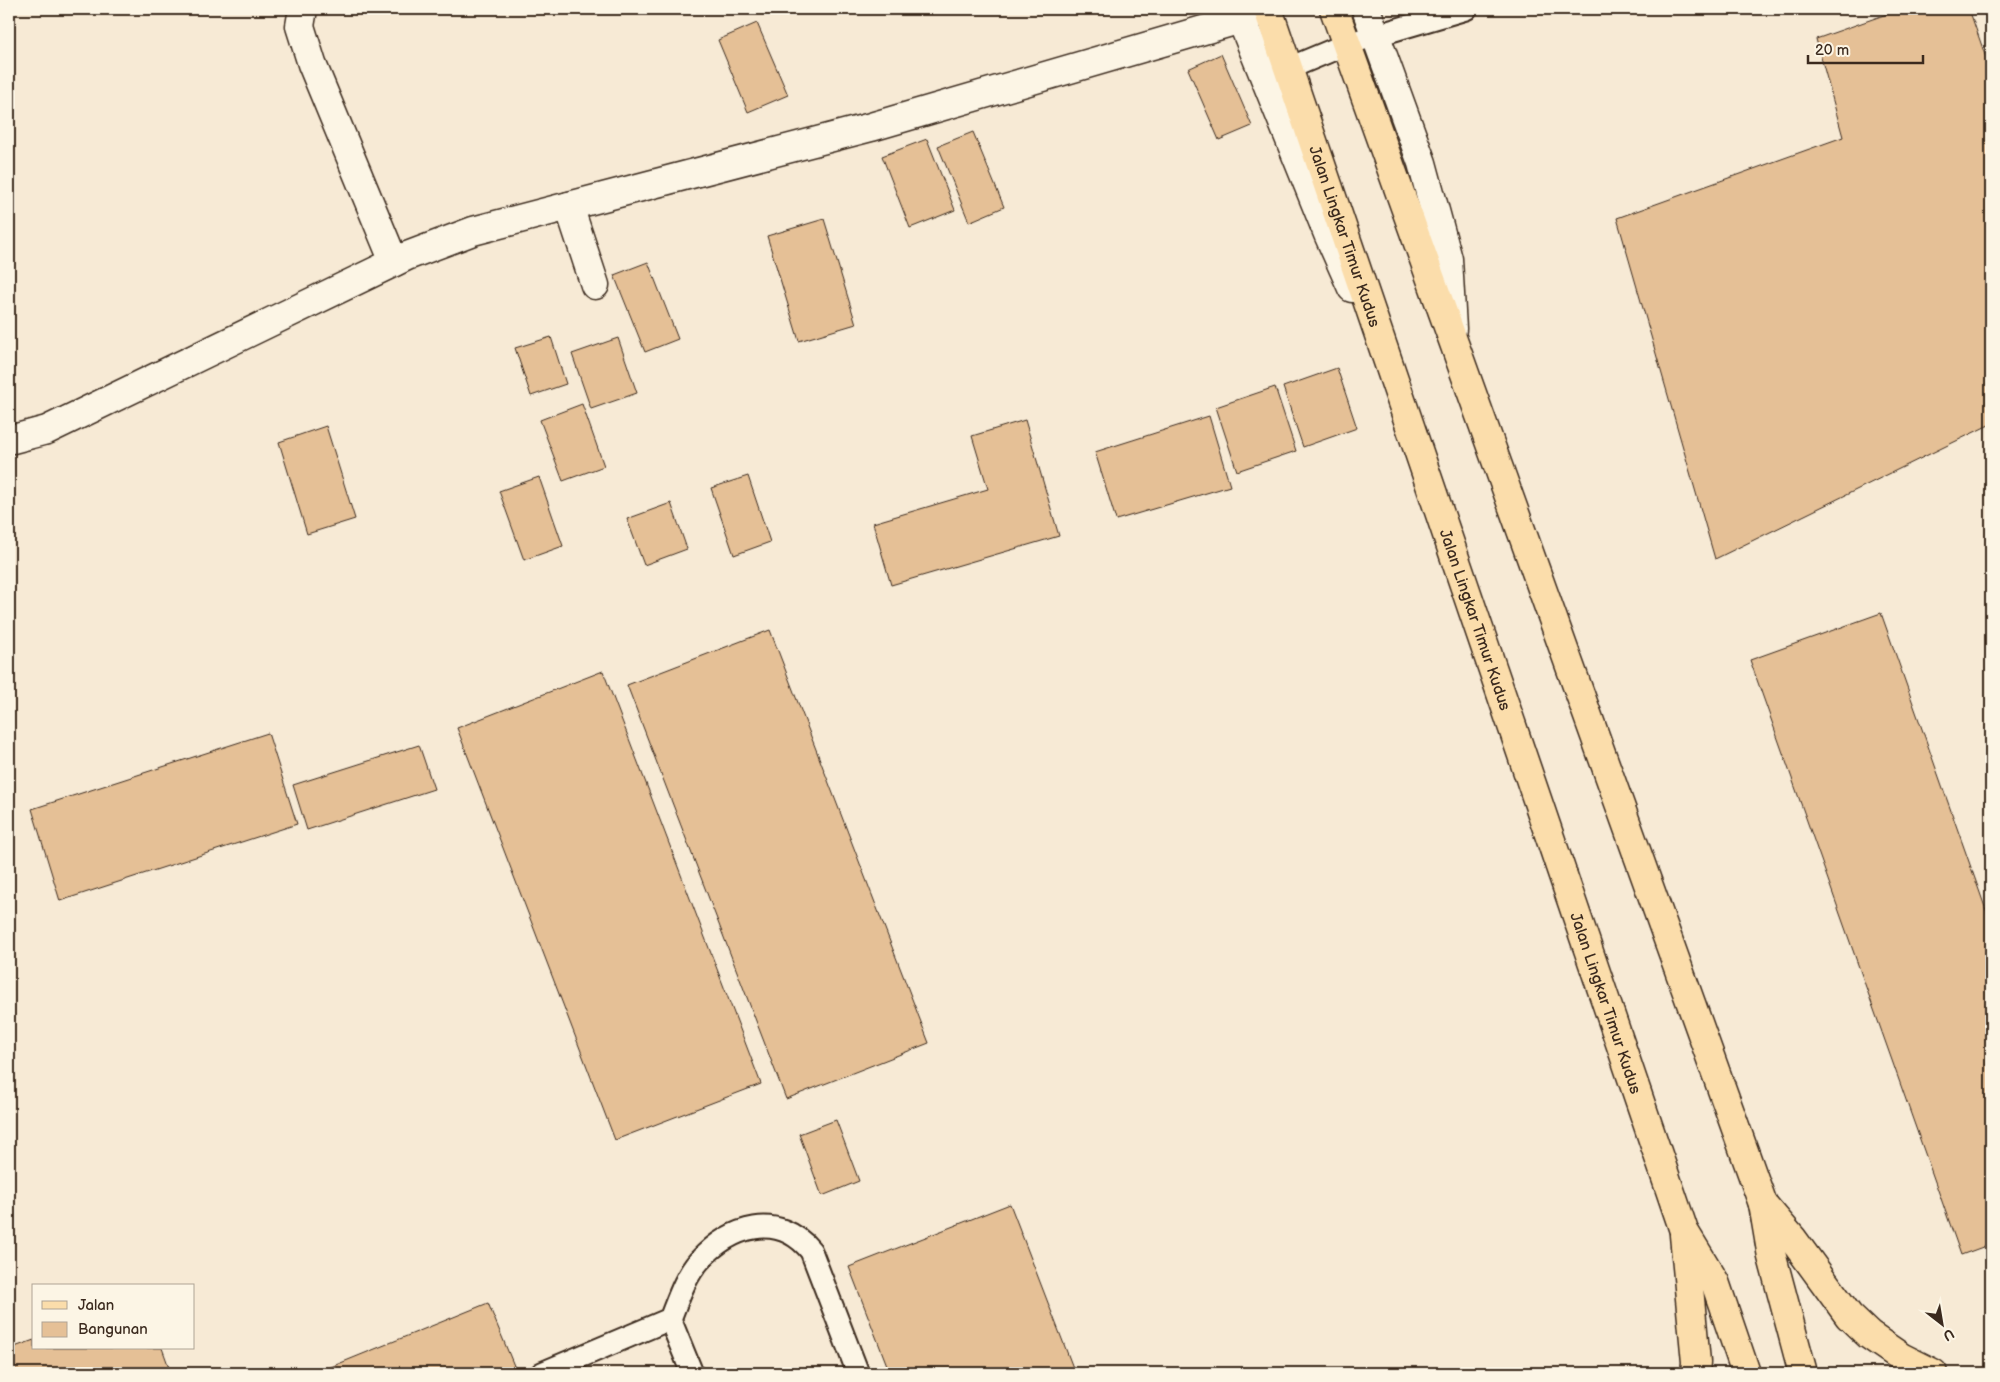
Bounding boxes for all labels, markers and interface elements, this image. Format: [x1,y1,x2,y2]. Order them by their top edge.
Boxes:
scale bar [1808,32,1922,64]
text: 20 m [1815,41,1849,60]
street label: Jalan Lingkar Timur Kudus [1304,144,1384,330]
street label: Jalan Lingkar Timur Kudus [1435,527,1514,713]
street label: Jalan Lingkar Timur Kudus [1565,910,1645,1097]
legend [32,1284,195,1350]
text: Jalan [78,1296,114,1315]
north arrow [1918,1300,1968,1350]
text: Bangunan [78,1320,148,1339]
text: U [1940,1325,1957,1345]

